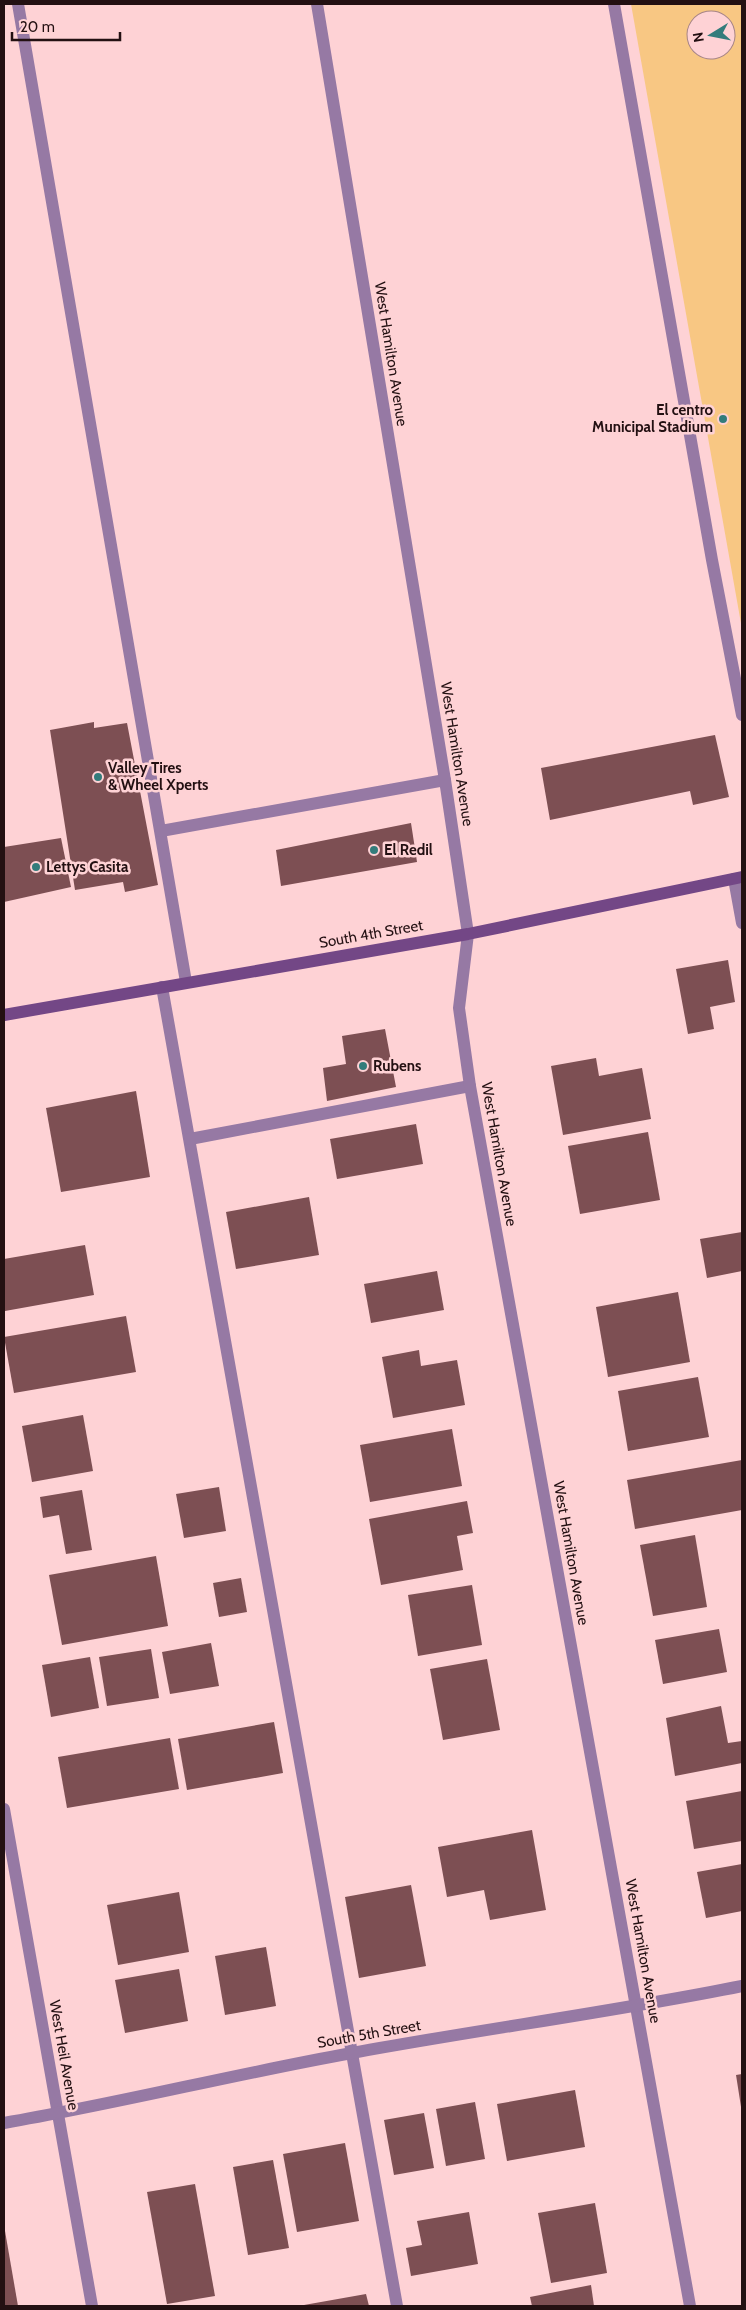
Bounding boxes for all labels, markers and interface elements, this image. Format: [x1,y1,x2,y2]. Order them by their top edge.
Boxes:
scale bar [12,10,120,42]
north arrow [686,10,736,60]
text: 20 m [20,18,55,36]
text: N [688,31,708,44]
street label: West Hamilton Avenue [371,281,411,428]
place label: El centro Municipal Stadium [592,401,713,436]
marker: El centro Municipal Stadium [717,413,729,425]
street label: West Hamilton Avenue [437,681,477,828]
place label: Valley Tires & Wheel Xperts [108,759,208,794]
marker: Valley Tires & Wheel Xperts [92,771,104,783]
place label: El Redil [384,841,433,859]
marker: El Redil [368,844,380,856]
place label: Lettys Casita [46,858,129,876]
marker: Lettys Casita [30,861,42,873]
street label: South 4th Street [318,916,424,952]
place label: Rubens [373,1057,421,1075]
marker: Rubens [357,1060,369,1072]
street label: West Hamilton Avenue [477,1081,521,1228]
street label: West Hamilton Avenue [549,1480,593,1627]
street label: West Hamilton Avenue [621,1878,665,2025]
street label: West Heil Avenue [45,1998,83,2112]
street label: South 5th Street [316,2016,422,2052]

